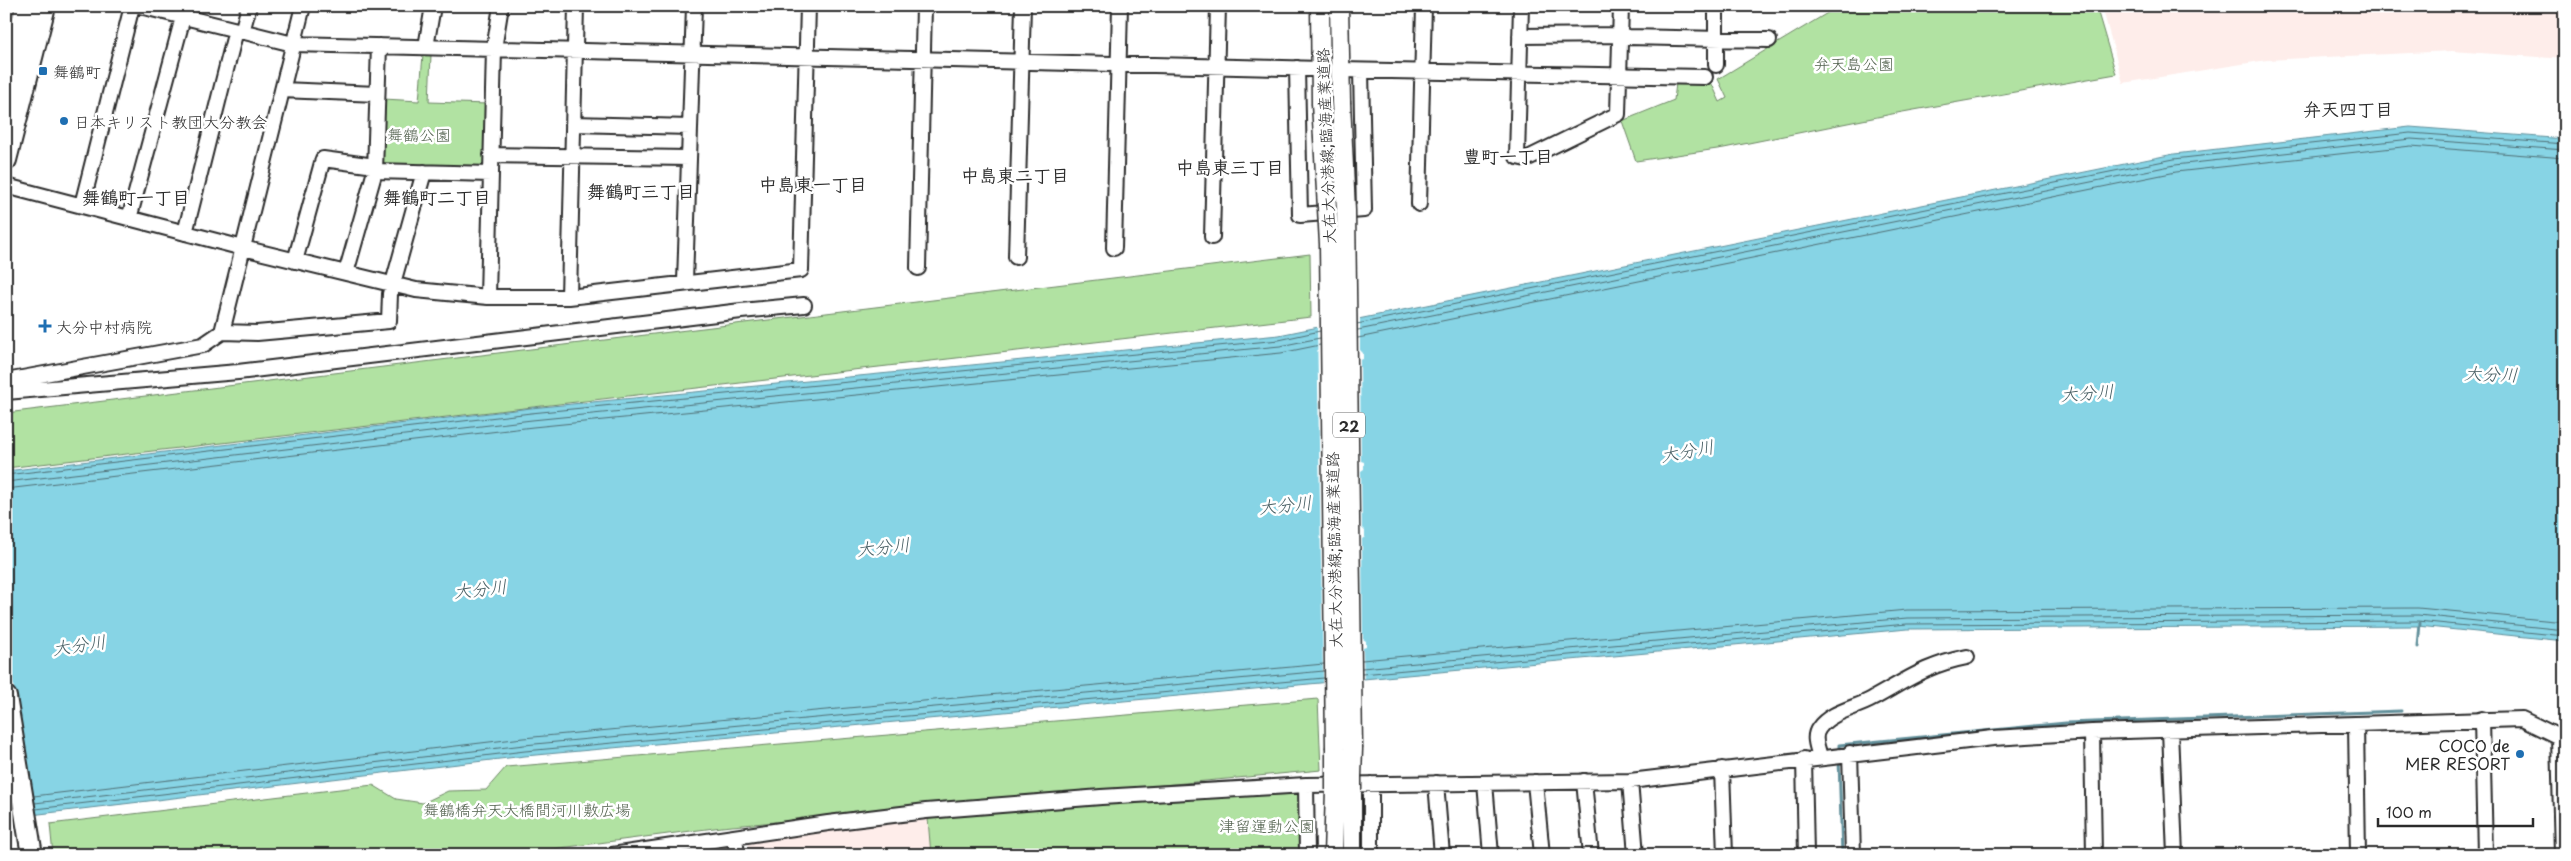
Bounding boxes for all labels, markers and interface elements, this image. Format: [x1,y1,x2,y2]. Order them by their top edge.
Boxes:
street label: 大在大分港線;臨海産業道路 [1310,47,1340,245]
park label: 弁天島公園 [1814,51,1894,75]
place label: 舞鶴町 [53,59,101,83]
marker: 舞鶴町 [37,65,49,77]
district label: 弁天四丁目 [2303,95,2393,122]
place label: 日本キリスト教団大分教会 [74,109,267,133]
marker: 日本キリスト教団大分教会 [58,115,70,127]
park label: 舞鶴公園 [387,122,451,146]
district label: 豊町一丁目 [1463,142,1553,169]
district label: 中島東三丁目 [1176,153,1284,180]
district label: 中島東二丁目 [961,161,1069,188]
district label: 中島東一丁目 [759,170,867,197]
district label: 舞鶴町三丁目 [587,177,695,204]
district label: 舞鶴町一丁目 [82,183,190,210]
district label: 舞鶴町二丁目 [383,183,491,210]
place label: 大分中村病院 [56,314,152,338]
marker: 大分中村病院 [38,319,52,333]
water label: 大分川 [2464,359,2518,387]
water label: 大分川 [2059,377,2115,407]
road number: 22 [1333,412,1365,438]
water label: 大分川 [1658,432,1716,468]
street label: 大在大分港線;臨海産業道路 [1319,452,1347,648]
water label: 大分川 [1257,488,1313,520]
water label: 大分川 [855,530,911,562]
water label: 大分川 [452,572,508,604]
water label: 大分川 [50,627,108,661]
place label: COCO de MER RESORT [2405,733,2510,775]
marker: COCO de MER RESORT [2514,748,2526,760]
scale bar [2378,796,2534,828]
park label: 舞鶴橋弁天大橋間河川敷広場 [423,797,631,821]
text: 100 m [2386,800,2432,823]
park label: 津留運動公園 [1219,813,1315,837]

